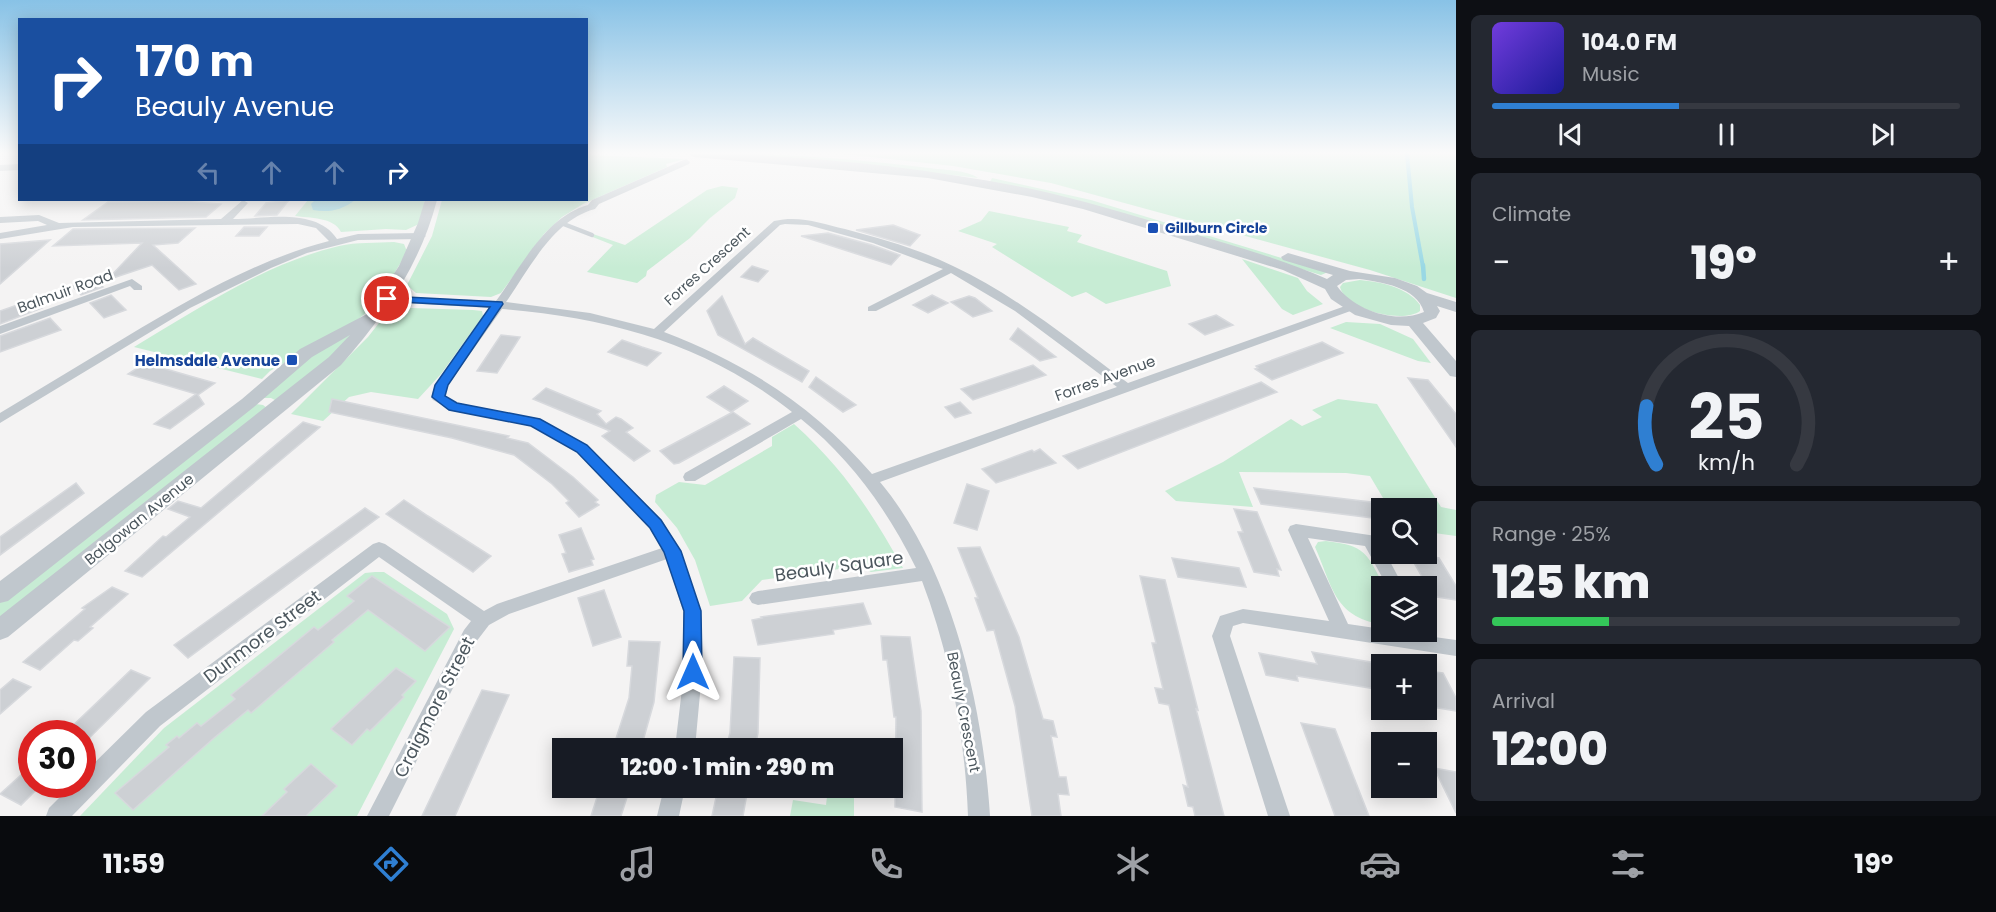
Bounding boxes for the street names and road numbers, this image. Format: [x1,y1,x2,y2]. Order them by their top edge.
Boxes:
street label: Forres Crescent [660,222,754,310]
street label: Balmuir Road [14,264,116,318]
street label: Forres Avenue [1052,350,1158,406]
street label: Balgowan Avenue [80,468,198,570]
street label: Beauly Square [773,545,905,587]
street label: Dunmore Street [198,584,326,688]
street label: Craigmore Street [388,632,480,782]
street label: Beauly Crescent [942,650,986,774]

